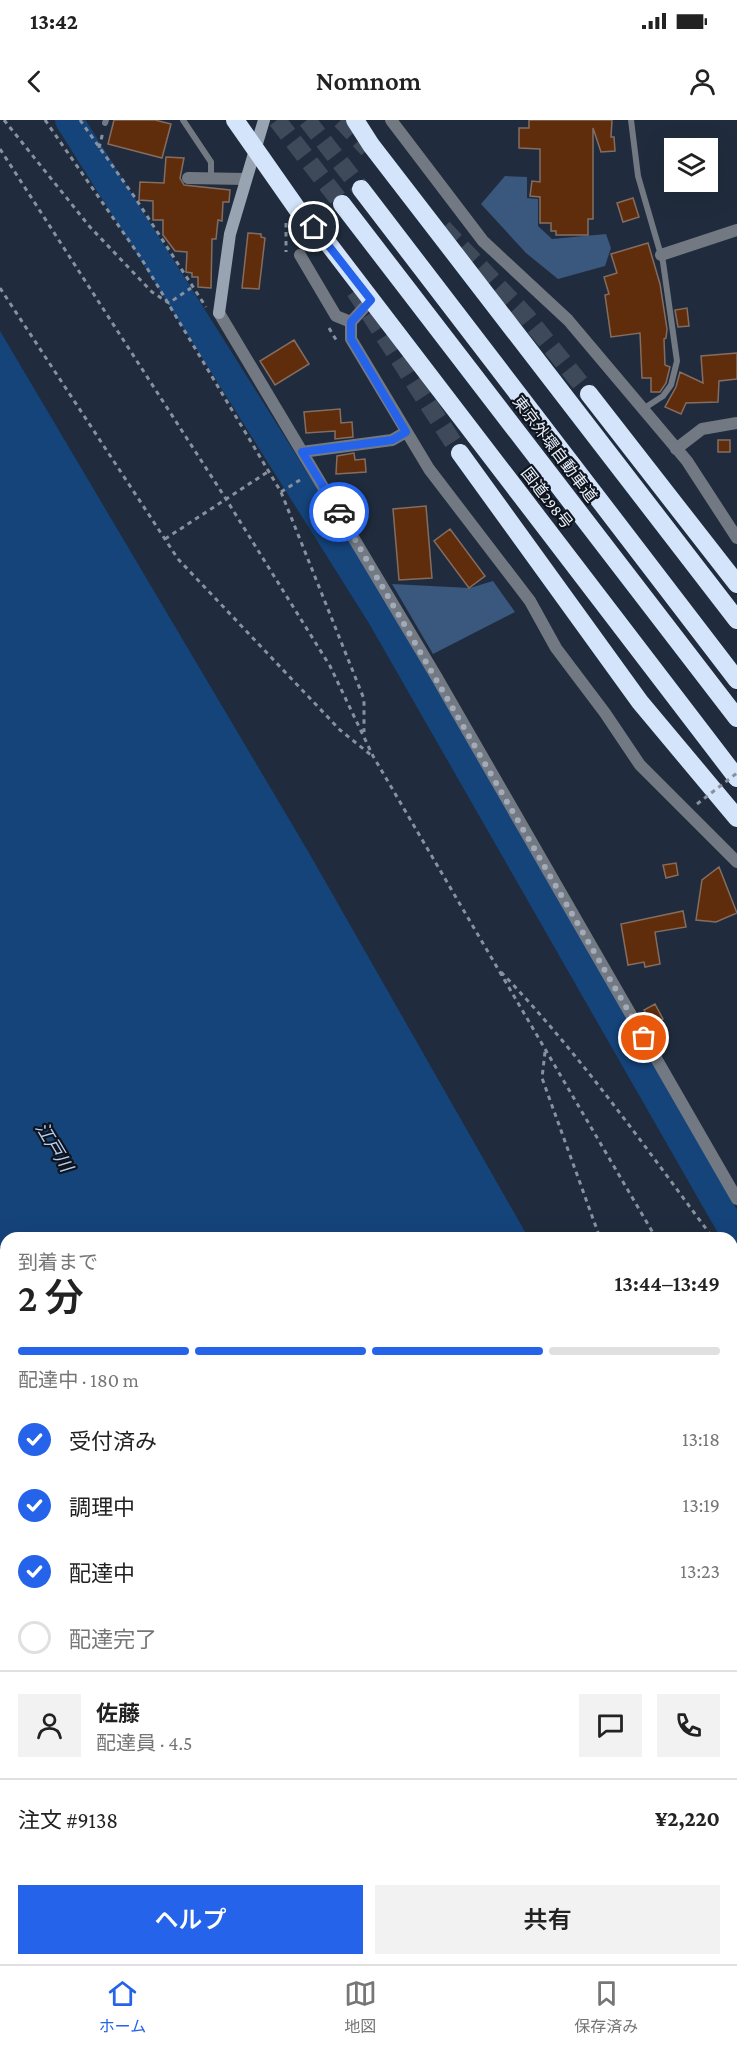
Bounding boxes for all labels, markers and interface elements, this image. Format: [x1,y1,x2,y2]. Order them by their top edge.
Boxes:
text: 13:42 [30,9,78,34]
icon: back [18,65,51,98]
icon: person [686,65,719,98]
text: Nomnom [316,66,421,96]
map controls [664,138,718,192]
button: layers [664,138,718,192]
pin [288,201,339,252]
icon: home [297,210,330,243]
street label: 東京外環自動車道 [510,393,600,505]
street label: 国道298号 [518,464,576,532]
courier [309,482,369,542]
icon: car [323,496,356,529]
pin [618,1012,669,1063]
icon: bag [627,1021,660,1054]
water label: 江戸川 [32,1119,78,1177]
text: 到着まで [18,1251,98,1273]
text: 13:44–13:49 [614,1271,720,1296]
text: 2 分 [18,1276,84,1319]
text: 配達中 · 180 m [18,1369,139,1391]
icon: check [18,1423,51,1456]
text: 13:18 [682,1428,720,1450]
text: 受付済み [69,1429,157,1454]
icon: check [18,1489,51,1522]
text: 13:19 [683,1494,720,1516]
text: 調理中 [69,1495,135,1520]
icon: check [18,1555,51,1588]
text: 13:23 [680,1560,720,1582]
text: 配達中 [69,1561,135,1586]
text: 配達完了 [69,1627,157,1652]
button: person [18,1694,81,1757]
button: chat [579,1694,642,1757]
button: phone [657,1694,720,1757]
text: 佐藤 [96,1701,140,1726]
text: 配達員 · 4.5 [96,1732,193,1754]
text: ¥2,220 [655,1806,720,1831]
text: 注文 #9138 [18,1808,118,1833]
button: ヘルプ [18,1885,363,1954]
button: 共有 [375,1885,720,1954]
tab: ホーム [99,1977,146,2037]
tab: 地図 [344,1977,377,2037]
tab: 保存済み [574,1977,638,2037]

